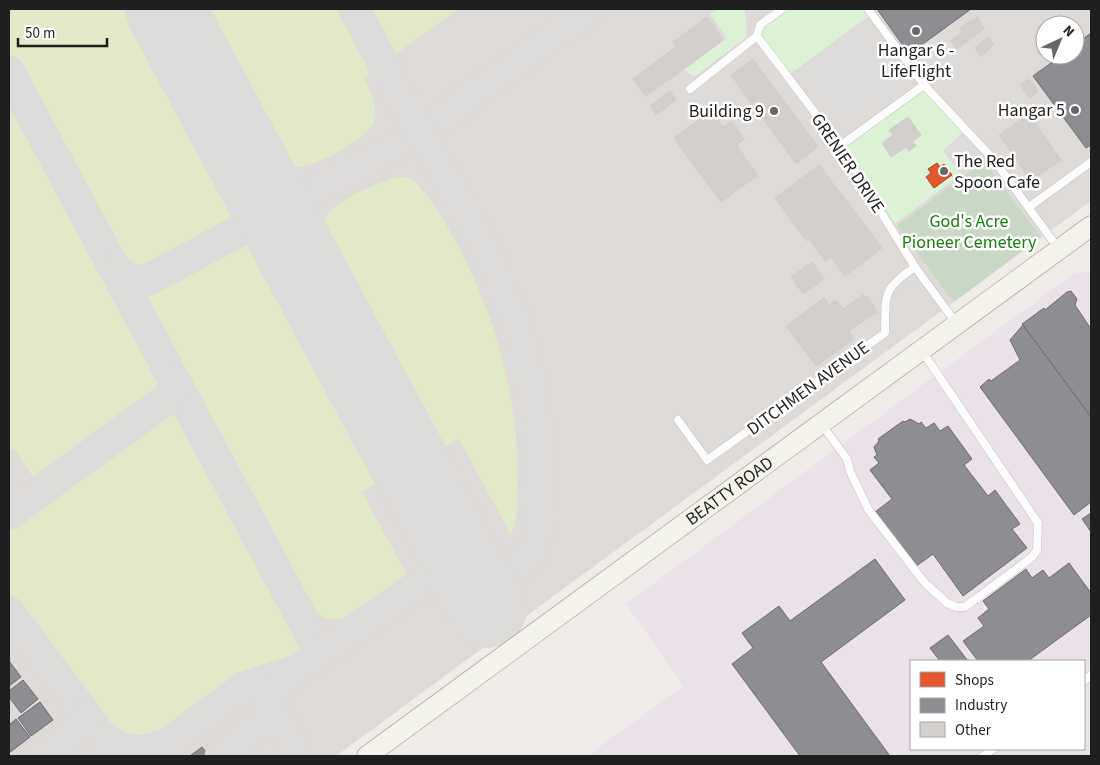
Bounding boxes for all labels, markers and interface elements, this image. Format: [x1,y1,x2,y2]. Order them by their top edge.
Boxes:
scale bar [18,15,106,47]
north arrow [1035,15,1085,65]
text: N [1058,21,1079,42]
text: 50 m [25,23,55,44]
marker: Hangar 6 - LifeFlight [910,25,922,37]
place label: Hangar 6 - LifeFlight [878,38,954,84]
place label: Hangar 5 [998,98,1065,123]
place label: Building 9 [689,99,764,124]
marker: Hangar 5 [1069,104,1081,116]
marker: Building 9 [768,105,780,117]
street label: GRENIER DRIVE [805,108,890,218]
place label: The Red Spoon Cafe [954,149,1040,195]
marker: The Red Spoon Cafe [938,165,950,177]
park label: God's Acre Pioneer Cemetery [902,209,1037,255]
street label: DITCHMEN AVENUE [742,335,875,441]
street label: BEATTY ROAD [681,451,779,532]
legend [910,660,1085,750]
text: Shops [955,670,994,691]
text: Industry [955,695,1007,716]
text: Other [955,720,992,741]

